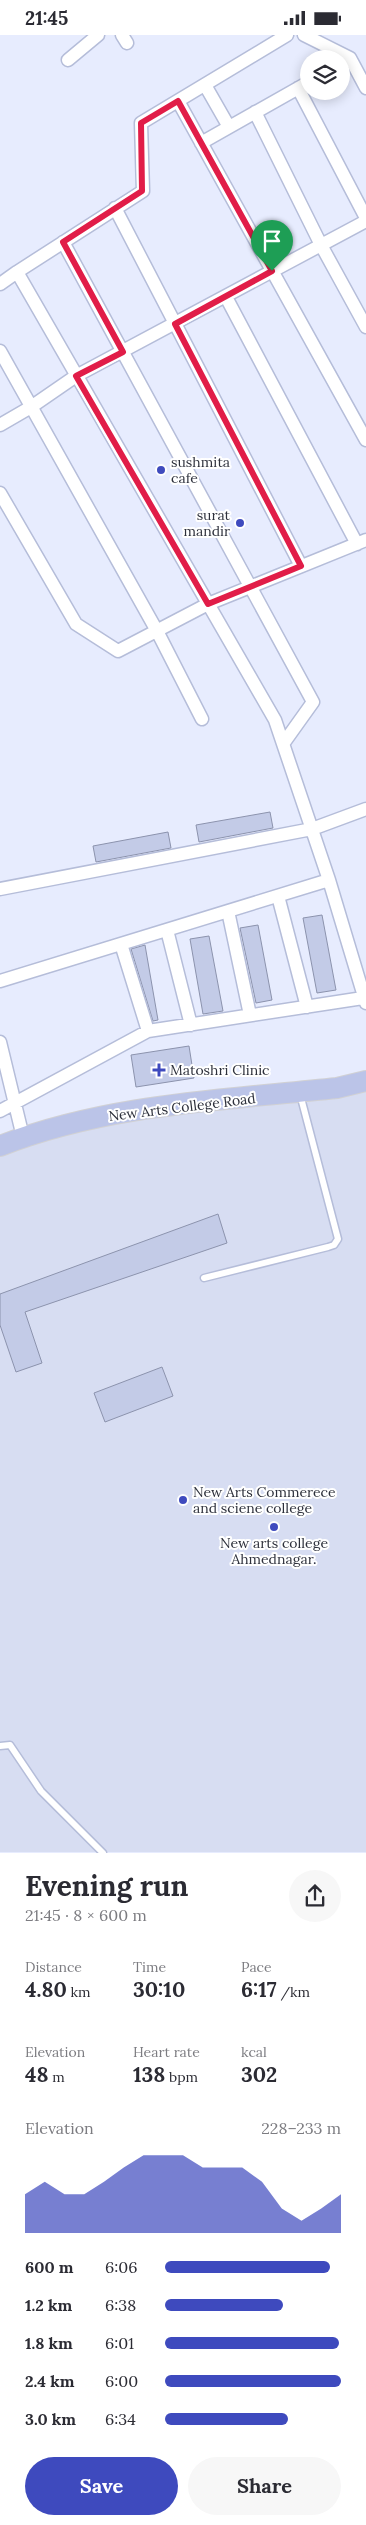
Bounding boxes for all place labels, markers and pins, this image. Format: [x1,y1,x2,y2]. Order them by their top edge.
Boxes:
pin [251,220,293,271]
place label: sushmita cafe [171,453,230,487]
marker: sushmita cafe [155,464,167,476]
place label: surat mandir [183,506,231,540]
marker: surat mandir [234,517,246,529]
place label: Matoshri Clinic [170,1061,270,1079]
marker: Matoshri Clinic [152,1063,166,1077]
place label: New Arts Commerece and sciene college [193,1483,336,1517]
marker: New Arts Commerece and sciene college [177,1494,189,1506]
marker: New arts college Ahmednagar. [268,1521,280,1533]
place label: New arts college Ahmednagar. [220,1534,328,1568]

